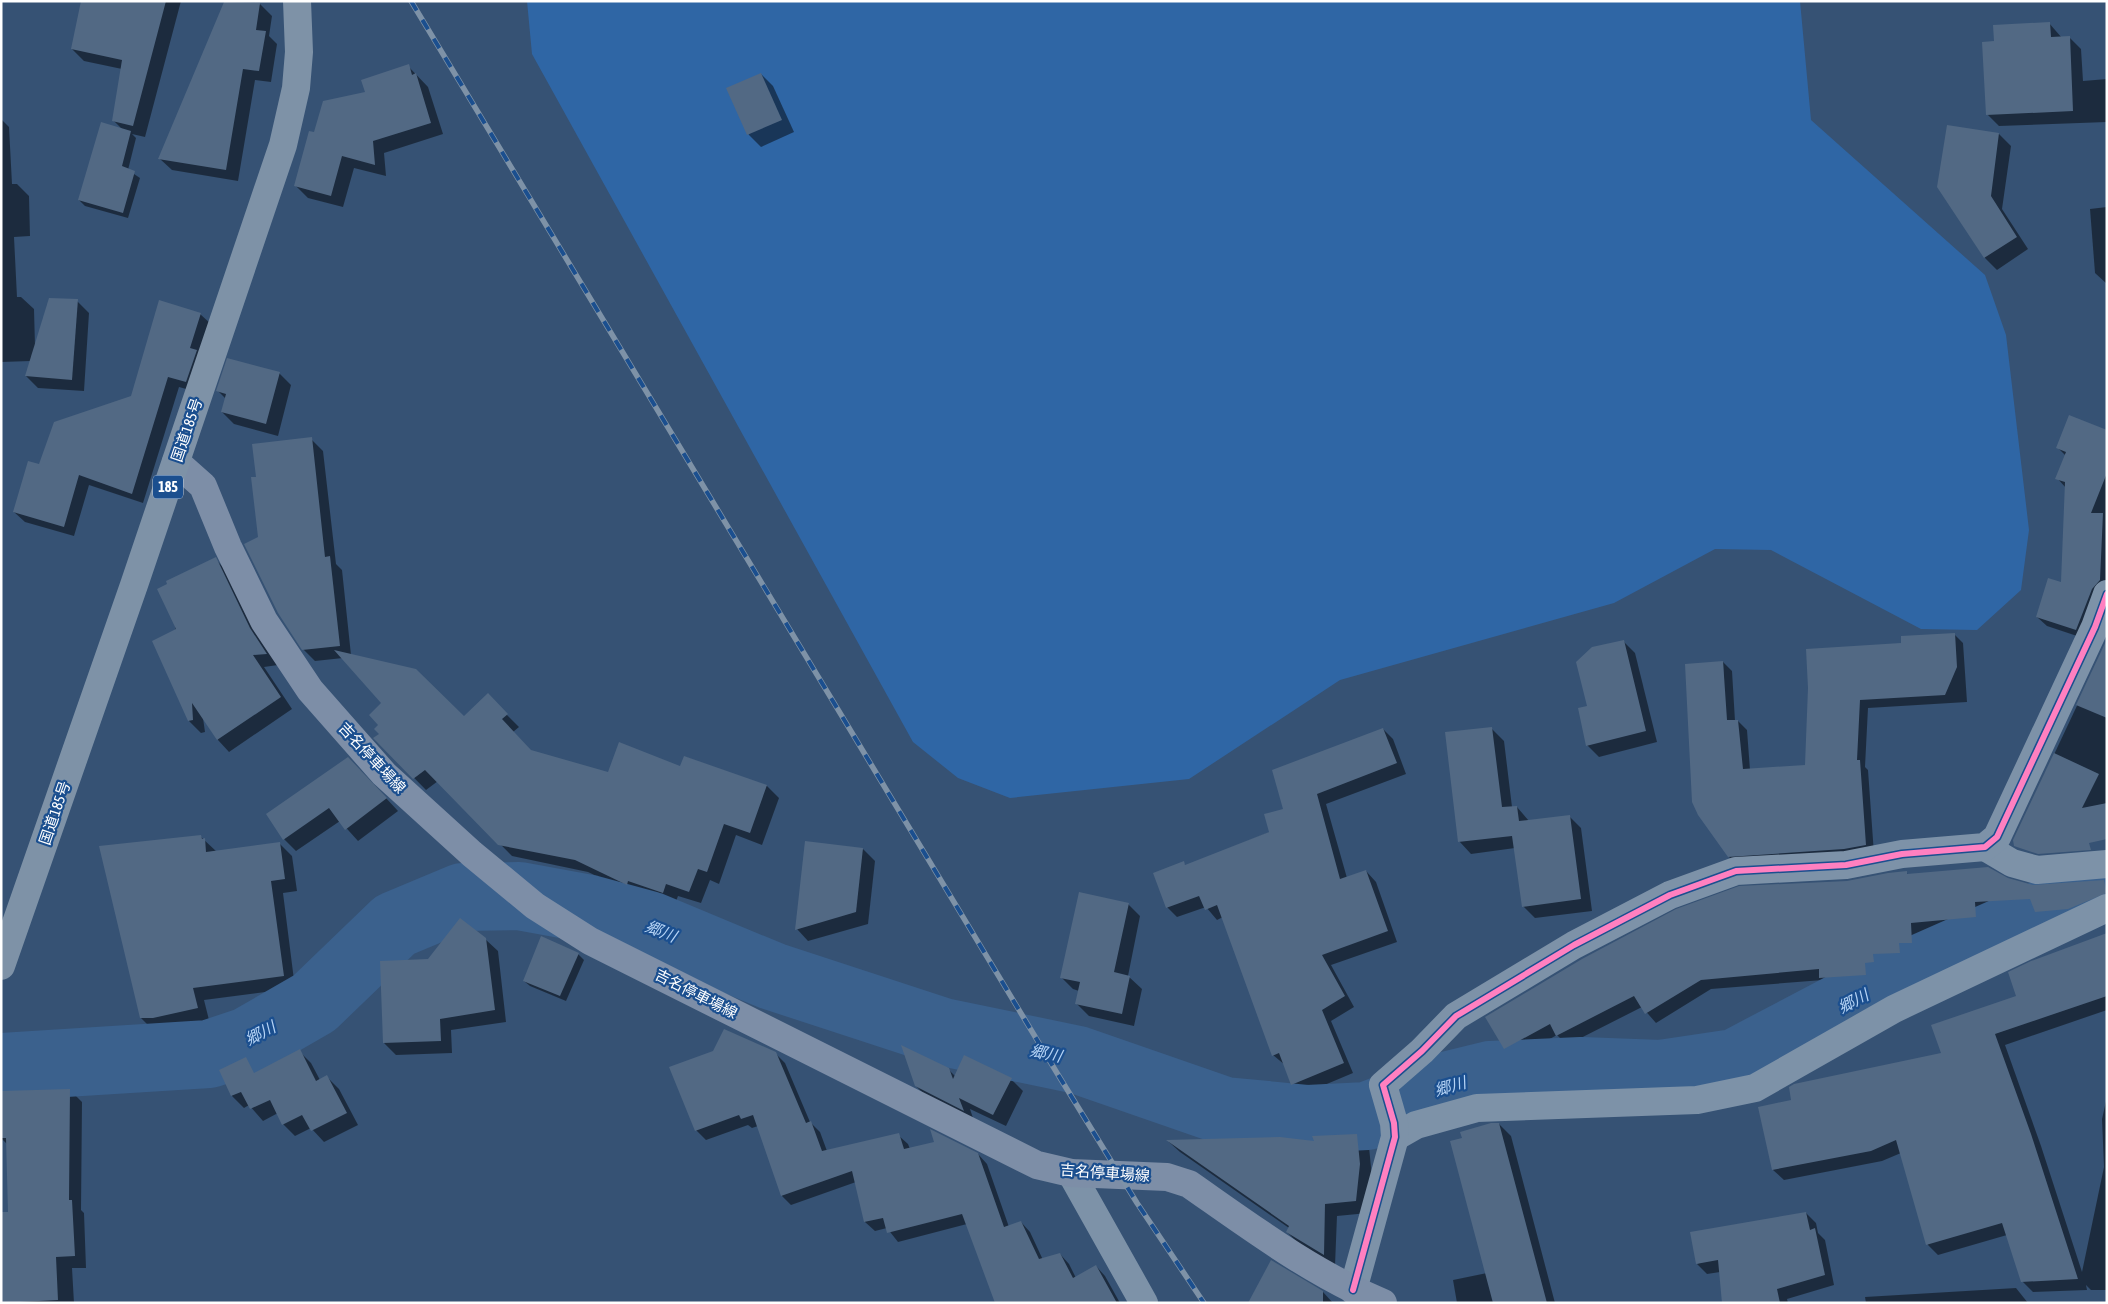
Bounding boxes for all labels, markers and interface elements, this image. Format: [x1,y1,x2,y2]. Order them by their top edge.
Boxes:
street label: 国道185号 [168,396,205,464]
road number: 185 [153,476,183,498]
street label: 吉名停車場線 [335,719,409,796]
street label: 国道185号 [36,779,73,847]
water label: 郷川 [643,917,681,946]
street label: 吉名停車場線 [652,966,740,1022]
water label: 郷川 [1835,985,1873,1016]
water label: 郷川 [242,1017,280,1048]
water label: 郷川 [1028,1041,1065,1066]
water label: 郷川 [1432,1072,1470,1099]
street label: 吉名停車場線 [1060,1161,1151,1184]

